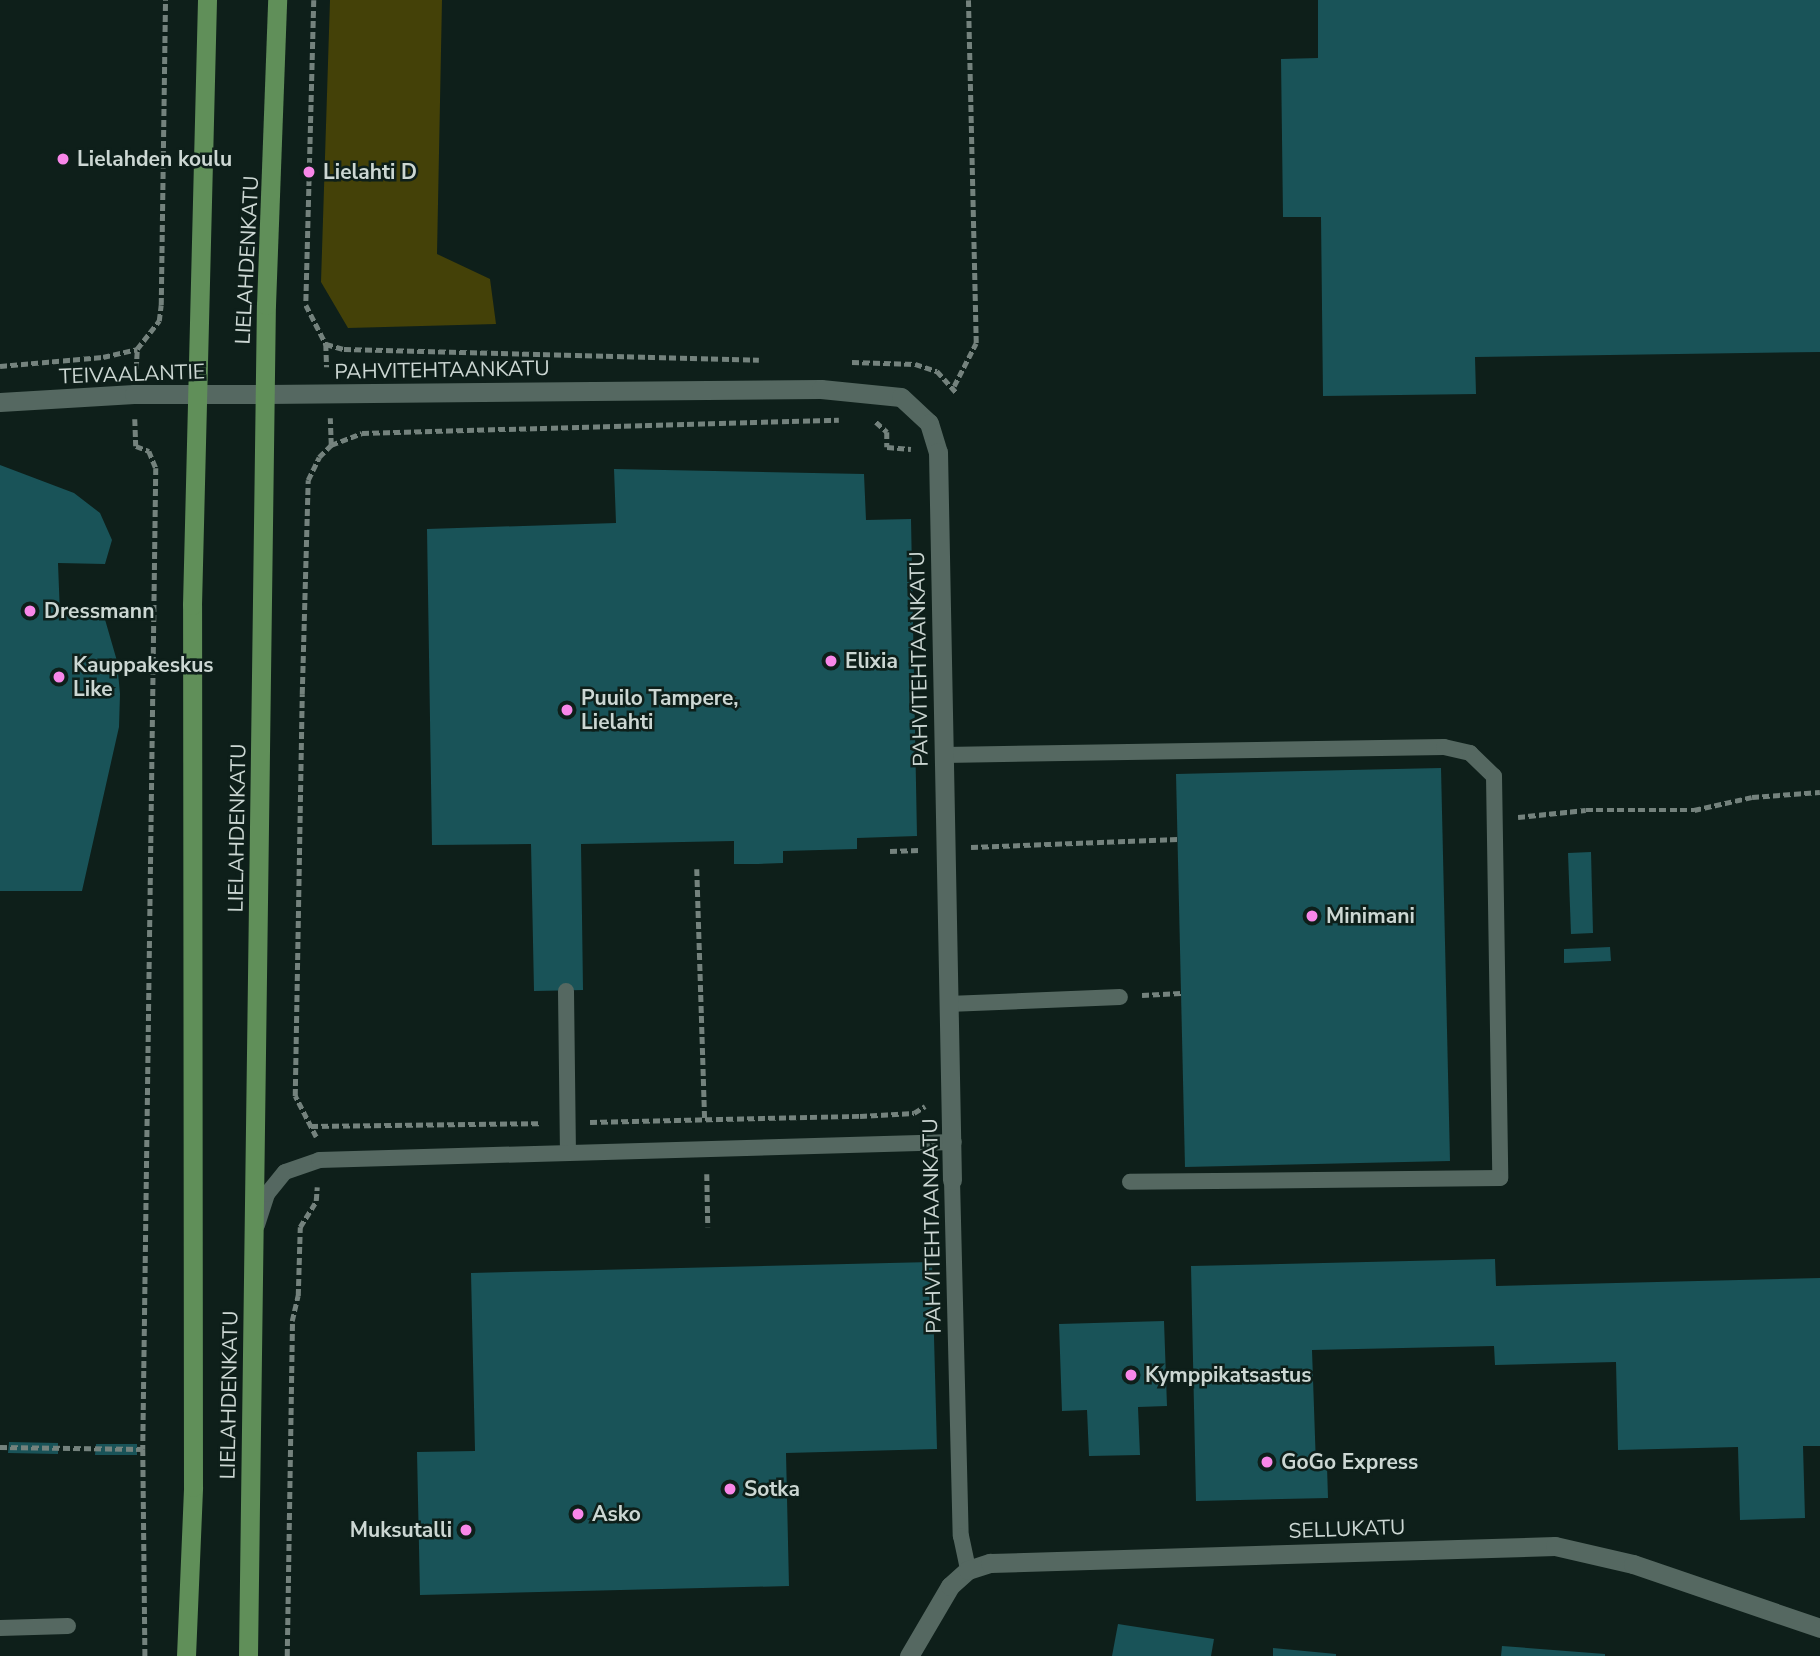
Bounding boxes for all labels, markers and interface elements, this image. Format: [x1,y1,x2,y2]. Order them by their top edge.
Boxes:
place label: Lielahden koulu [77,146,232,172]
marker: Lielahden koulu [55,151,71,167]
place label: Lielahti D [323,159,417,185]
marker: Lielahti D [301,164,317,180]
street label: LIELAHDENKATU [230,175,264,345]
street label: PAHVITEHTAANKATU [334,356,550,384]
street label: TEIVAALANTIE [58,359,206,389]
street label: PAHVITEHTAANKATU [905,551,933,767]
place label: Dressmann [44,598,154,624]
marker: Dressmann [22,603,38,619]
place label: Elixia [845,648,898,674]
place label: Kauppakeskus Like [73,652,214,702]
marker: Elixia [823,653,839,669]
marker: Kauppakeskus Like [51,669,67,685]
place label: Puuilo Tampere, Lielahti [581,685,738,735]
marker: Puuilo Tampere, Lielahti [559,702,575,718]
street label: LIELAHDENKATU [223,743,251,913]
place label: Minimani [1326,903,1415,929]
marker: Minimani [1304,908,1320,924]
street label: PAHVITEHTAANKATU [918,1118,946,1334]
street label: LIELAHDENKATU [215,1310,243,1480]
place label: Kymppikatsastus [1145,1362,1311,1388]
marker: Kymppikatsastus [1123,1367,1139,1383]
place label: GoGo Express [1281,1449,1418,1475]
marker: GoGo Express [1259,1454,1275,1470]
place label: Sotka [744,1476,800,1502]
marker: Sotka [722,1481,738,1497]
place label: Asko [592,1501,641,1527]
marker: Asko [570,1506,586,1522]
street label: SELLUKATU [1288,1514,1406,1544]
place label: Muksutalli [350,1517,452,1543]
marker: Muksutalli [458,1522,474,1538]

